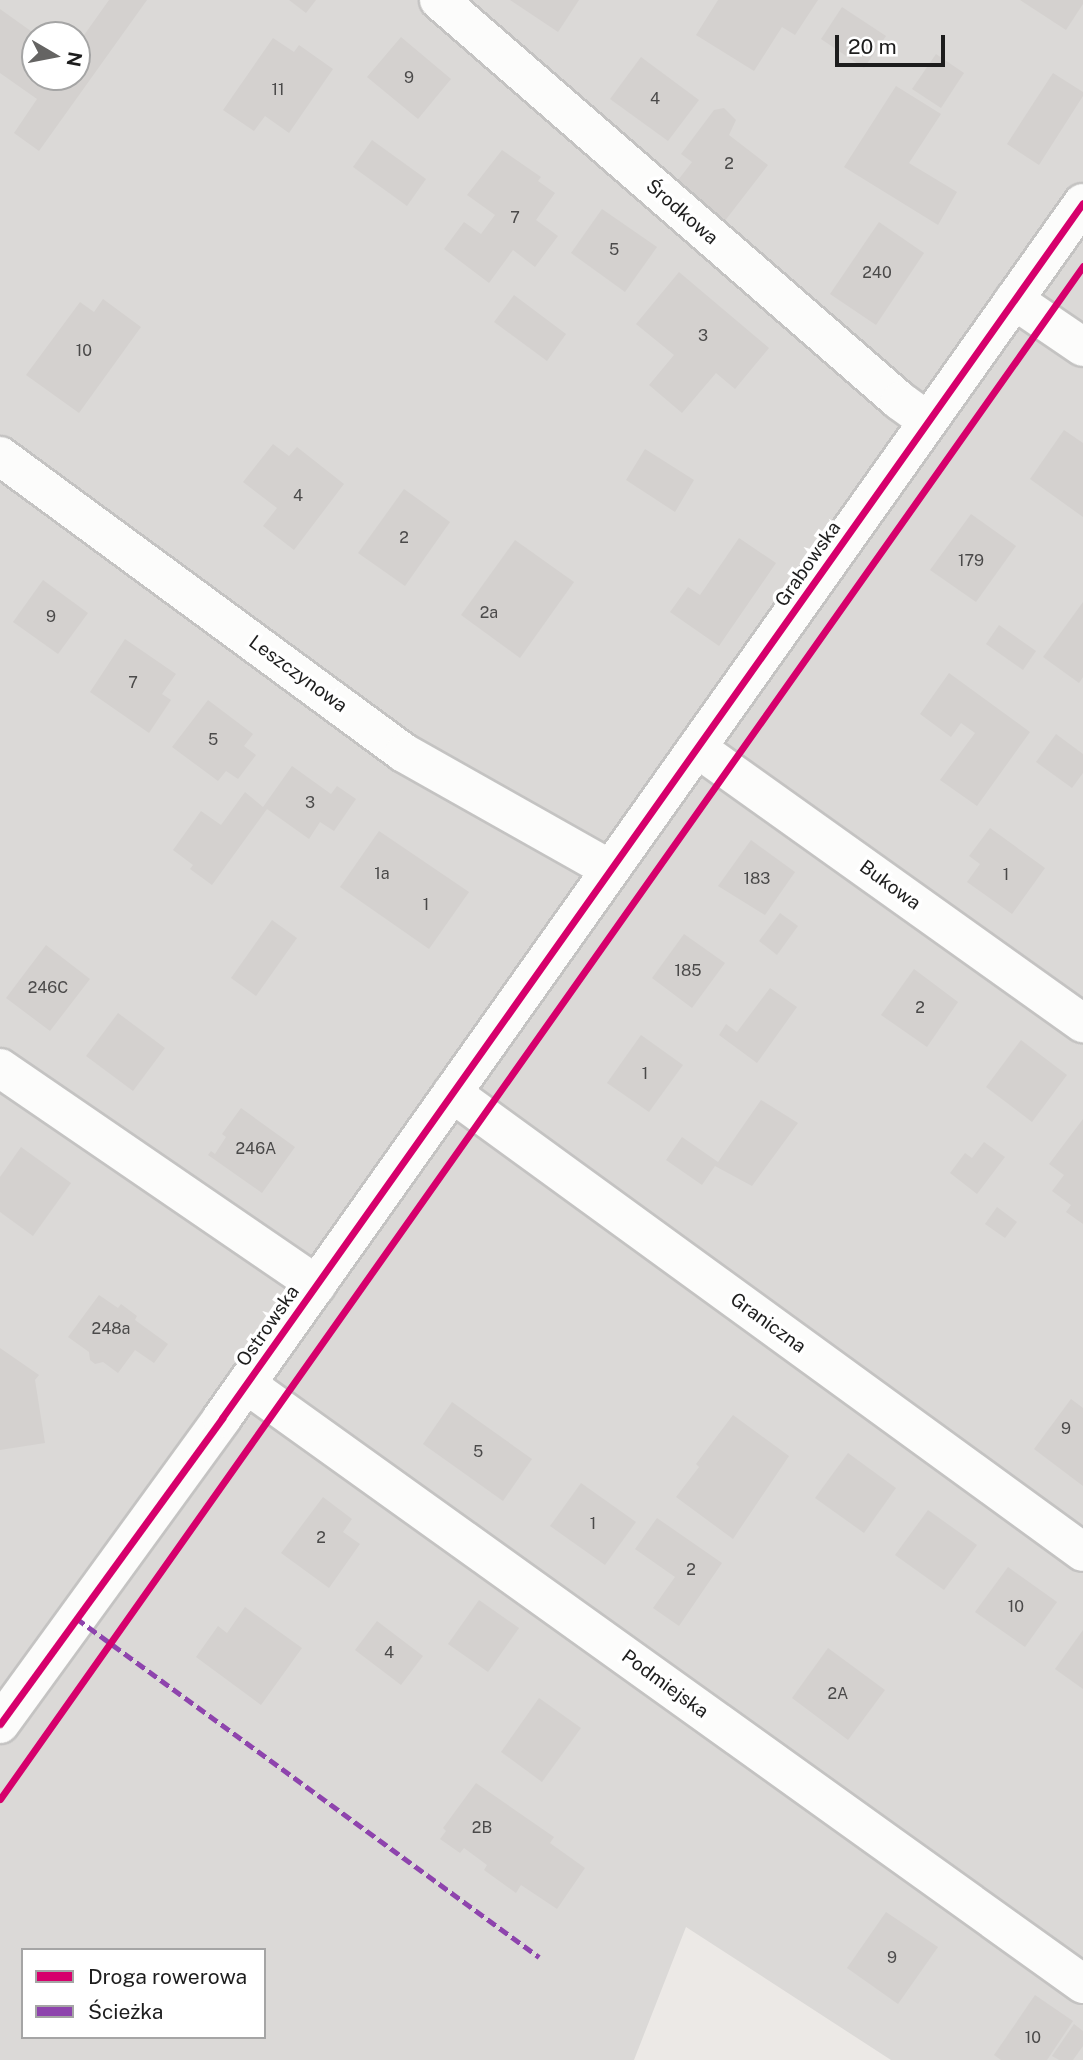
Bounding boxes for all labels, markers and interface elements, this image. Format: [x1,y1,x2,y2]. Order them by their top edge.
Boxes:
north arrow [21,21,91,91]
scale bar [838,21,948,65]
text: 20 m [848,34,897,59]
text: N [63,50,87,69]
house number: 9 [404,68,414,88]
house number: 11 [271,80,285,100]
house number: 4 [650,89,660,109]
house number: 2 [724,154,734,174]
street label: Środkowa [641,174,723,250]
house number: 7 [510,208,520,228]
house number: 5 [609,240,619,260]
house number: 240 [862,263,892,283]
house number: 3 [698,326,708,346]
house number: 10 [76,341,92,361]
house number: 4 [293,486,303,506]
street label: Grabowska [770,517,846,611]
house number: 2 [399,528,409,548]
house number: 179 [958,551,984,571]
house number: 2a [480,603,498,623]
house number: 9 [46,607,56,627]
street label: Leszczynowa [244,631,352,717]
house number: 7 [128,673,138,693]
house number: 5 [208,730,218,750]
house number: 3 [305,793,315,813]
street label: Bukowa [855,855,925,915]
house number: 1a [374,864,390,884]
house number: 1 [1003,865,1009,885]
house number: 183 [744,869,770,889]
house number: 1 [423,895,429,915]
house number: 185 [674,961,702,981]
house number: 246C [28,978,68,998]
house number: 2 [915,998,925,1018]
house number: 1 [642,1064,648,1084]
house number: 246A [236,1139,276,1159]
street label: Ostrowska [232,1281,304,1371]
street label: Graniczna [726,1288,810,1358]
house number: 248a [92,1319,130,1339]
house number: 9 [1061,1419,1071,1439]
house number: 5 [473,1442,483,1462]
house number: 1 [590,1514,596,1534]
house number: 2 [316,1528,326,1548]
house number: 2 [686,1560,696,1580]
house number: 10 [1008,1597,1024,1617]
house number: 4 [384,1643,394,1663]
street label: Podmiejska [617,1645,713,1723]
house number: 2A [828,1684,848,1704]
house number: 2B [472,1818,492,1838]
legend [21,1948,266,2039]
house number: 9 [887,1948,897,1968]
text: Droga rowerowa [88,1964,247,1989]
text: Ścieżka [88,1999,163,2024]
house number: 10 [1025,2028,1041,2048]

